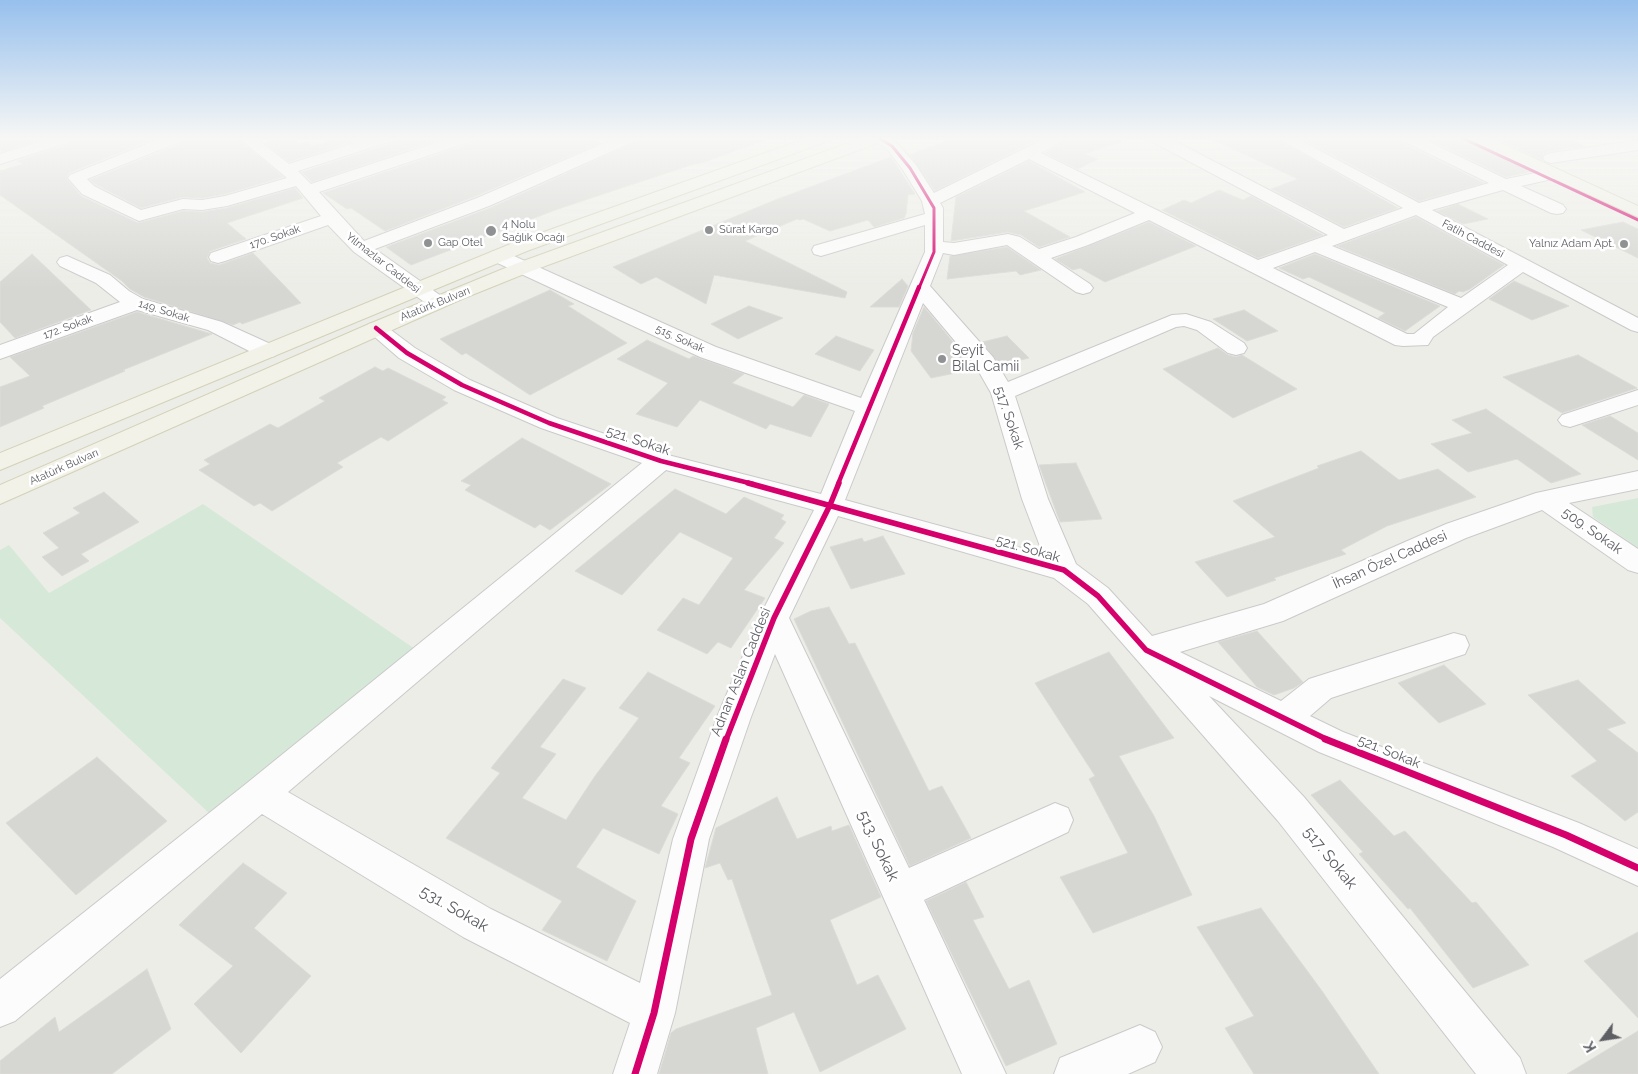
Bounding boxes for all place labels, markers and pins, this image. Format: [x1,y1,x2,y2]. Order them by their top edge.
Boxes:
place label: 4 Nolu Sağlık Ocağı [502,218,565,244]
place label: Sürat Kargo [719,223,779,237]
marker: 4 Nolu Sağlık Ocağı [484,224,498,238]
marker: Sürat Kargo [703,224,715,236]
place label: Gap Otel [438,236,483,250]
marker: Gap Otel [422,237,434,249]
place label: Yalnız Adam Apt. [1529,237,1614,251]
marker: Yalnız Adam Apt. [1618,238,1630,250]
place label: Seyit Bilal Camii [952,343,1019,376]
marker: Seyit Bilal Camii [936,353,948,365]

